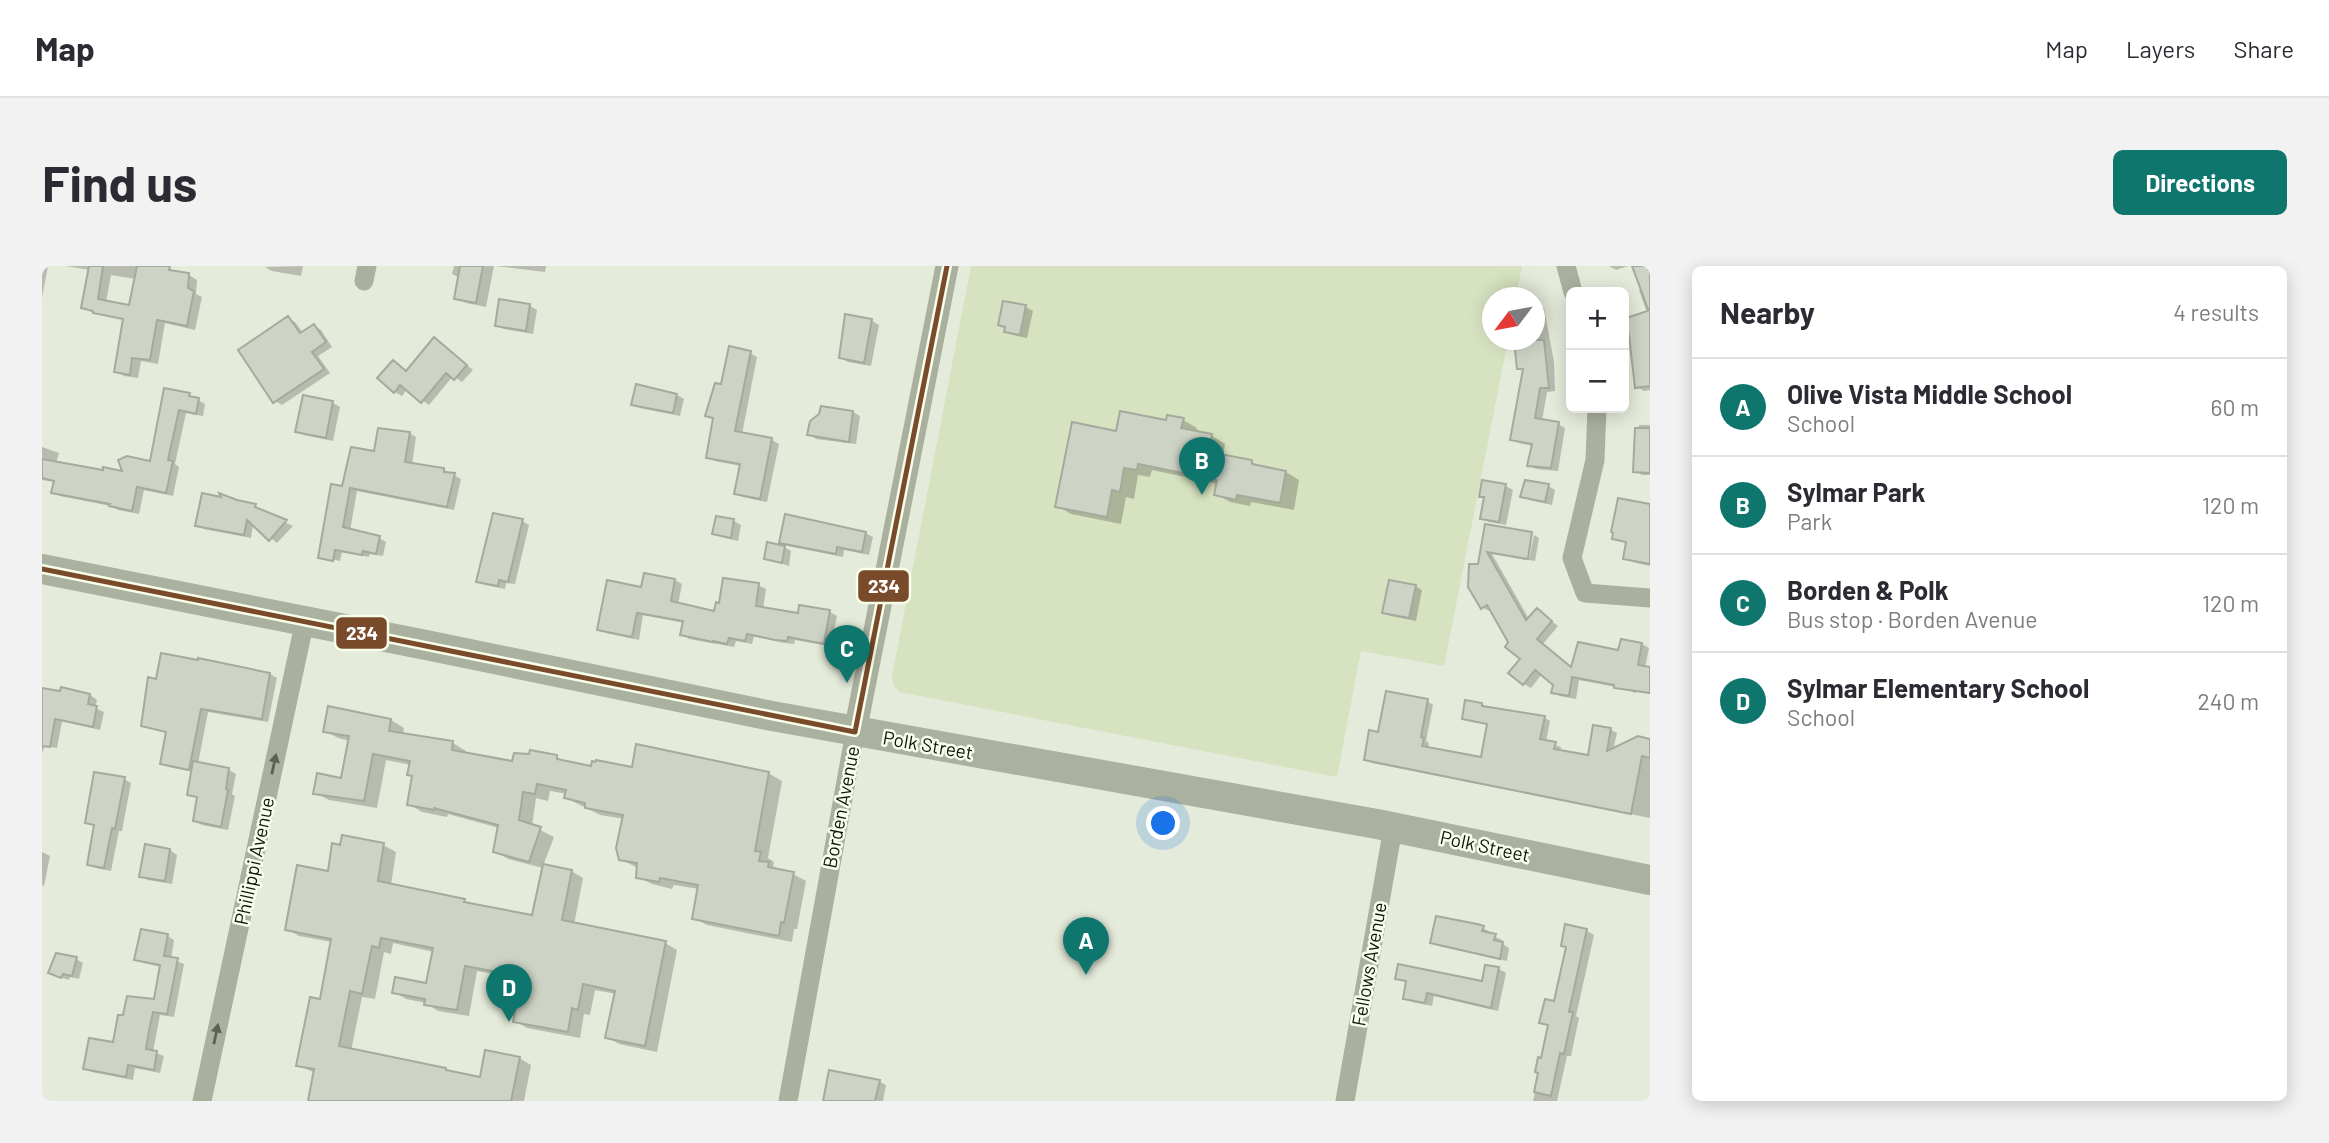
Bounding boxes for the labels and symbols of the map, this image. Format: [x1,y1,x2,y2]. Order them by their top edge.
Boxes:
north arrow [1482,287,1545,350]
pin: B [1179,437,1225,495]
line badge: 234 [857,569,910,603]
text: 234 [868,574,900,597]
line badge: 234 [335,616,388,650]
text: 234 [346,621,378,644]
pin: C [824,625,870,683]
street label: Polk Street [881,725,975,764]
street label: Borden Avenue [817,744,864,870]
one-way arrow [269,753,280,775]
street label: Phillippi Avenue [229,795,278,927]
your location [1146,806,1180,840]
street label: Polk Street [1438,825,1532,866]
street label: Fellows Avenue [1346,900,1391,1028]
pin: A [1063,917,1109,975]
pin: D [486,964,532,1022]
one-way arrow [211,1023,222,1045]

